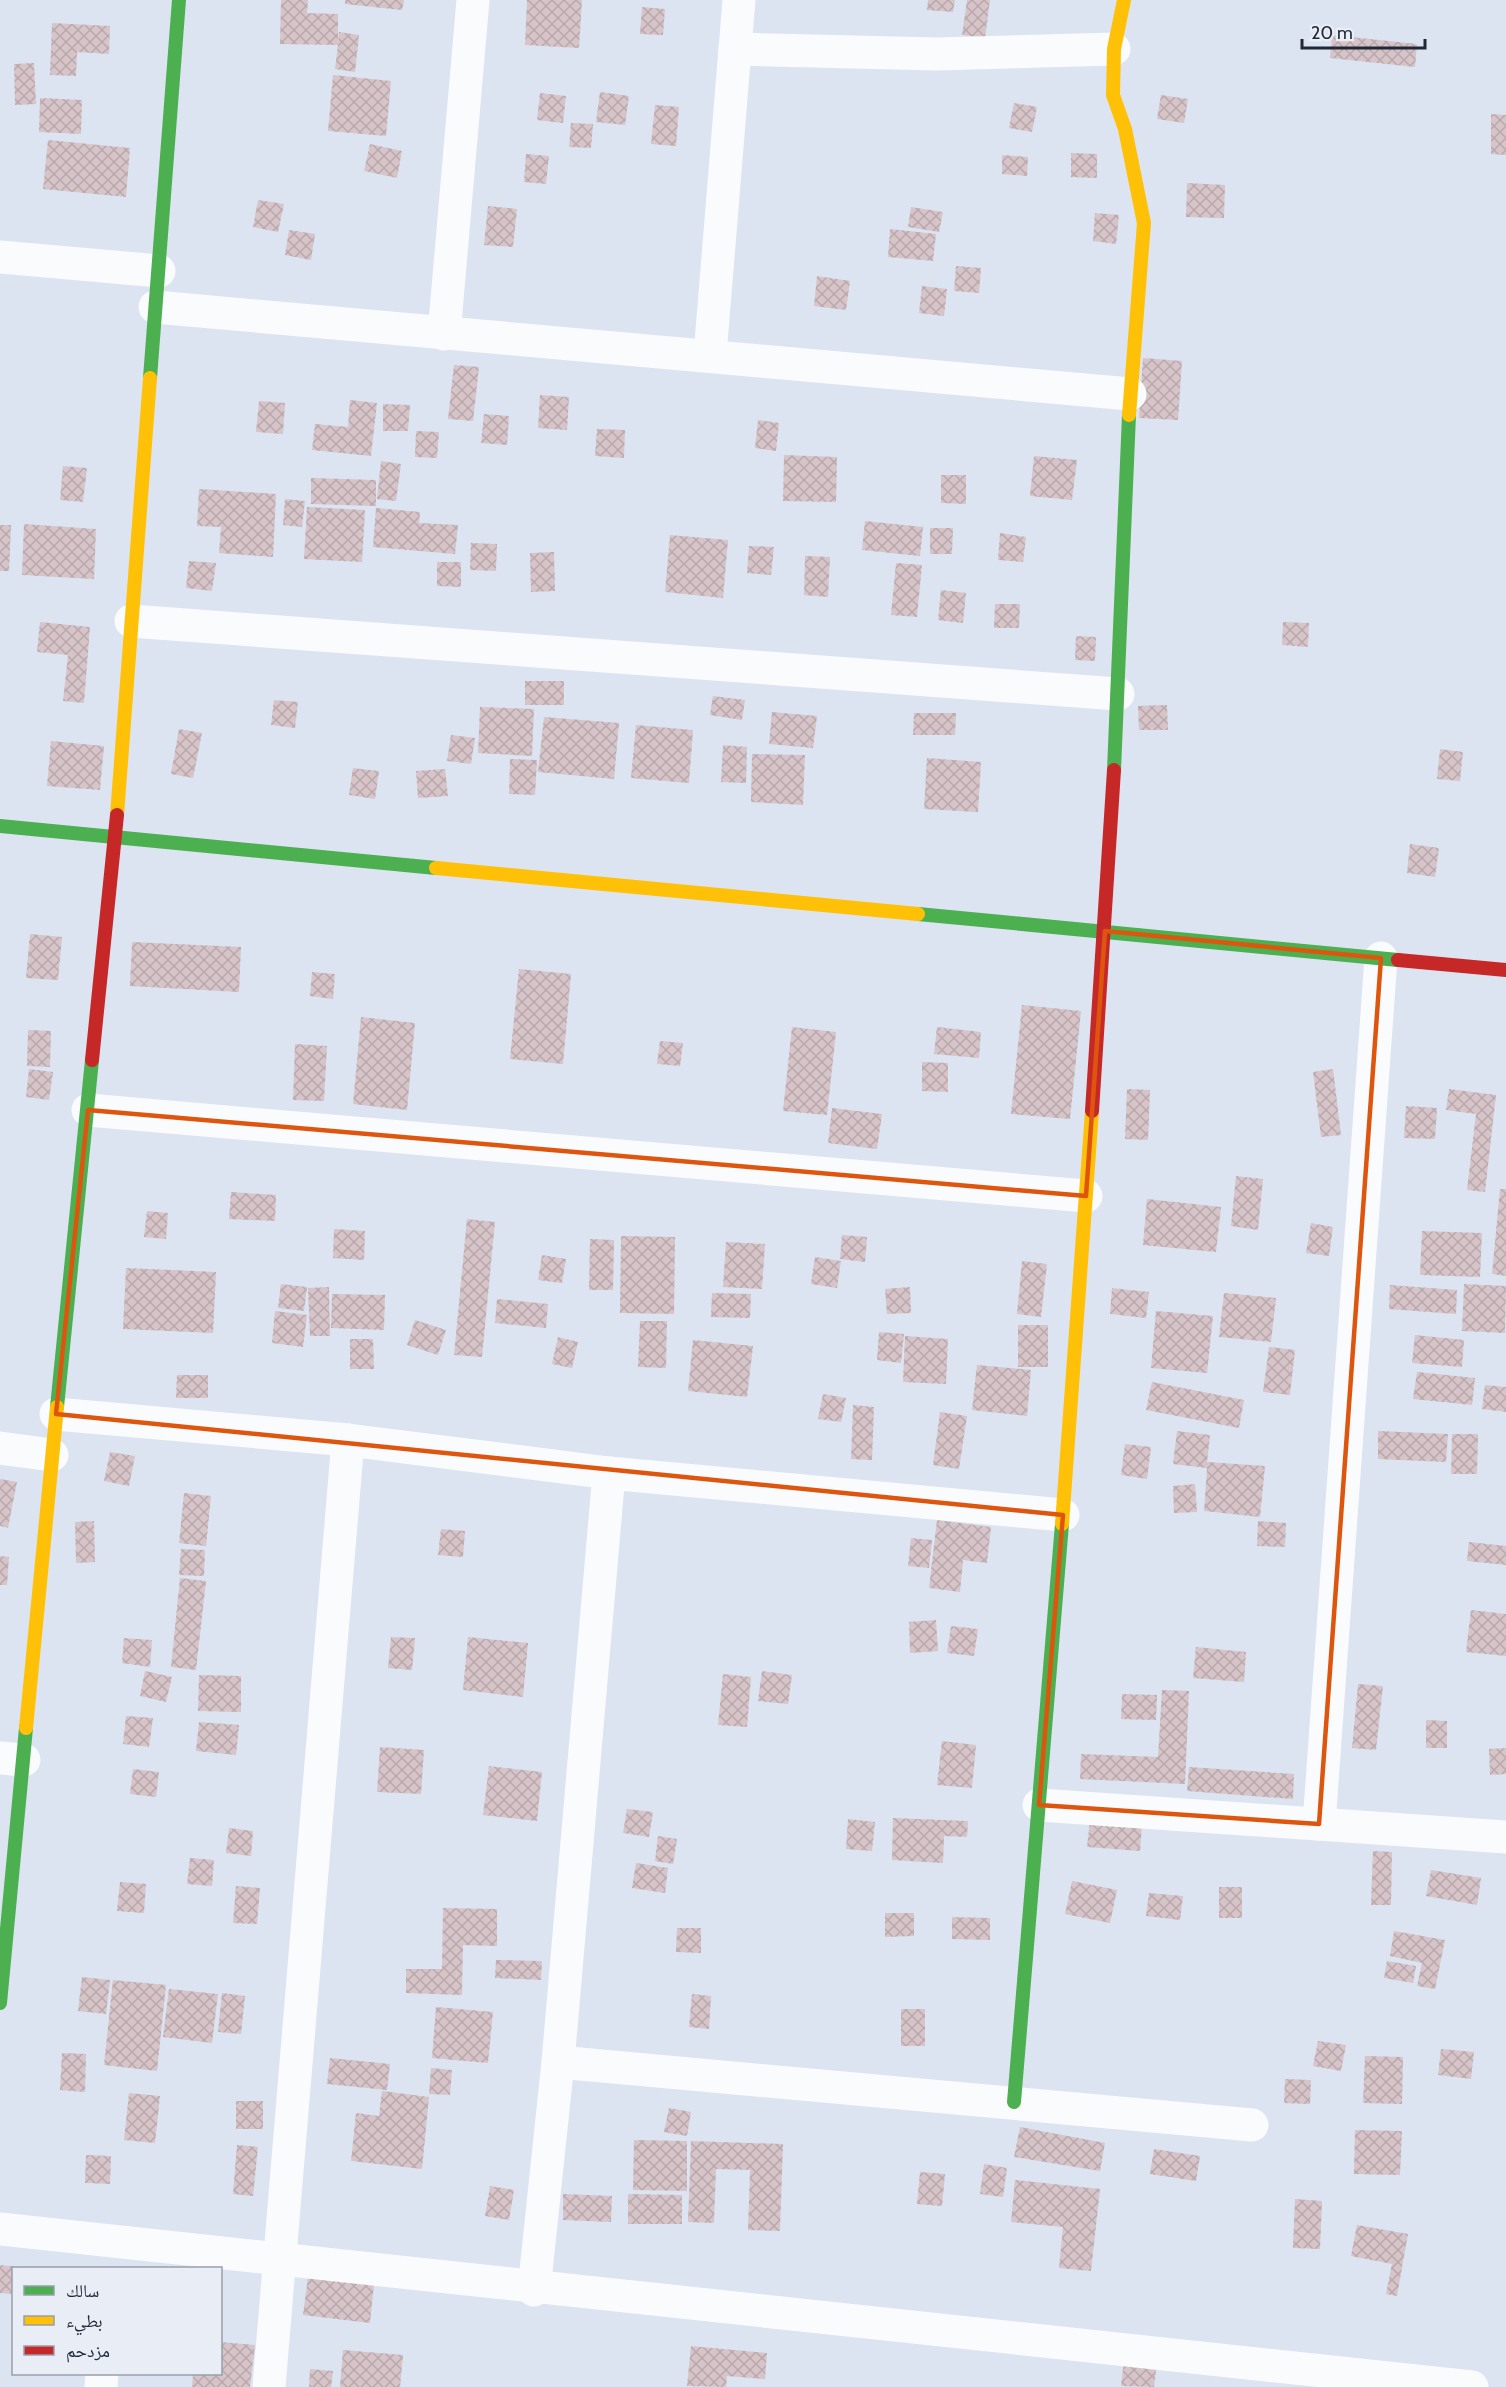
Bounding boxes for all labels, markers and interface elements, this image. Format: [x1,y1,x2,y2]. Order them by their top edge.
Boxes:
scale bar [1302,12,1425,50]
text: 20 m [1311,22,1353,44]
legend [12,2267,222,2375]
text: سالك [66,2280,99,2302]
text: بطيء [66,2310,103,2336]
text: مزدحم [66,2340,110,2363]

